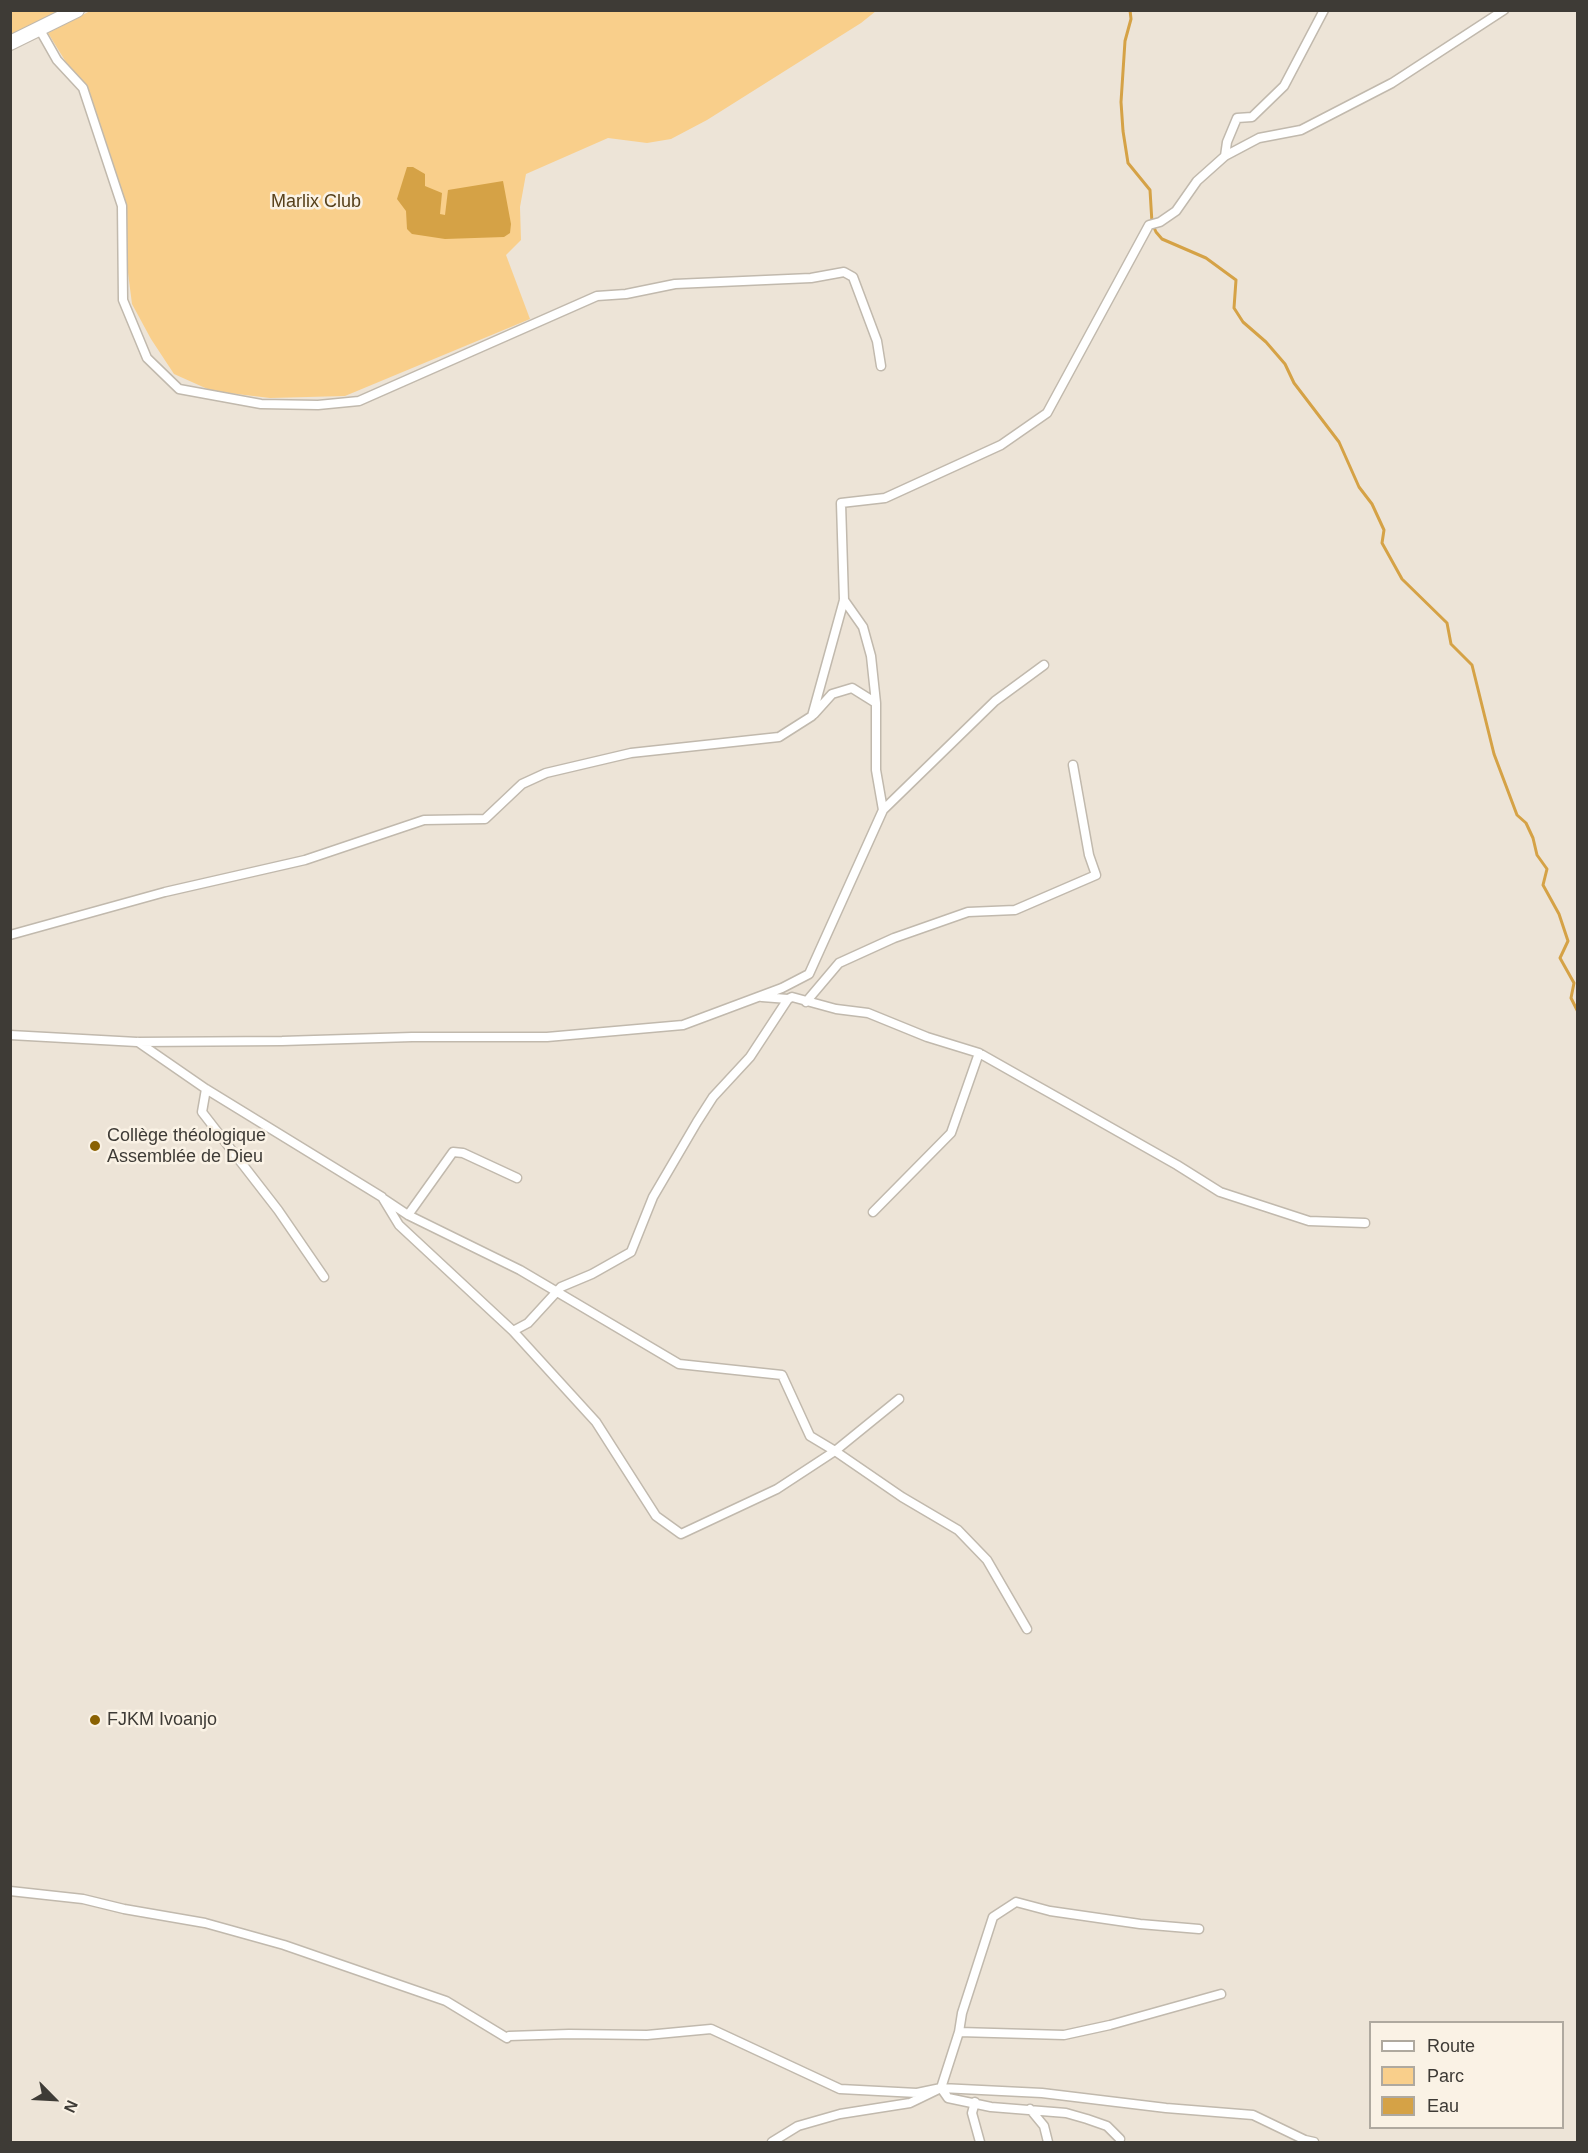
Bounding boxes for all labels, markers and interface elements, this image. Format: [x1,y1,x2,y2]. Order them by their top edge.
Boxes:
park label: Marlix Club [271,191,361,213]
place label: Collège théologique Assemblée de Dieu [107,1125,266,1168]
marker: Collège théologique Assemblée de Dieu [88,1139,102,1153]
place label: FJKM Ivoanjo [107,1709,217,1731]
marker: FJKM Ivoanjo [88,1713,102,1727]
legend [1369,2021,1564,2129]
text: Route [1427,2036,1475,2056]
text: Parc [1427,2066,1464,2086]
north arrow [24,2069,84,2129]
text: Eau [1427,2096,1459,2116]
text: N [61,2098,81,2115]

